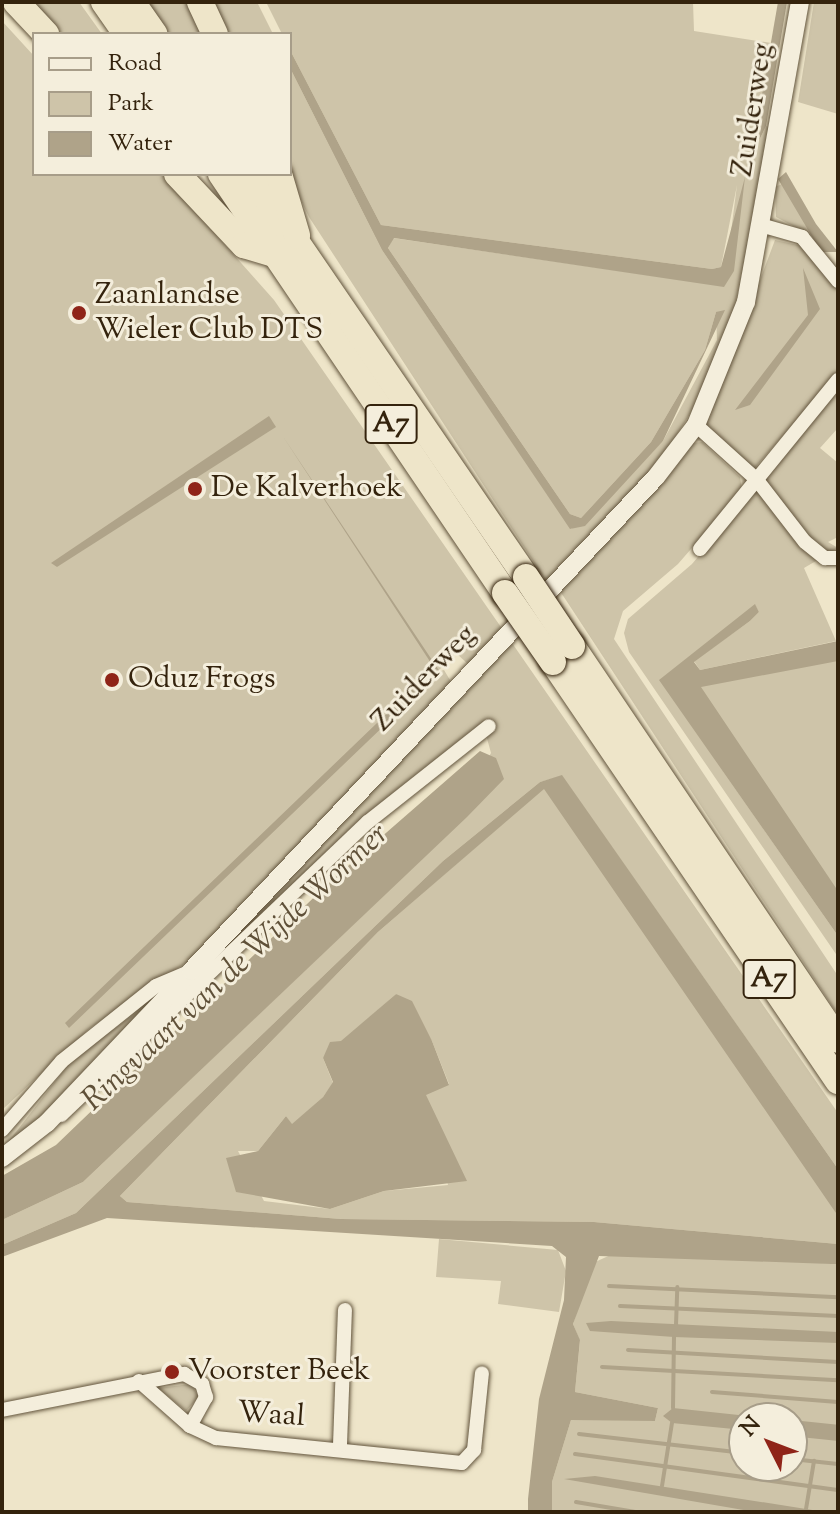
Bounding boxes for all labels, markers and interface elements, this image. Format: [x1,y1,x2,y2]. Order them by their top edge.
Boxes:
legend [32,32,292,176]
street label: Zuiderweg [726,41,782,179]
text: Road [108,47,162,81]
text: Park [108,87,154,121]
text: Water [108,127,172,161]
place label: Zaanlandse Wieler Club DTS [95,278,323,348]
marker: Zaanlandse Wieler Club DTS [70,304,88,322]
road number: A7 [363,400,419,448]
place label: De Kalverhoek [211,471,403,507]
marker: De Kalverhoek [186,480,204,498]
street label: Zuiderweg [365,618,485,740]
place label: Oduz Frogs [128,662,276,698]
marker: Oduz Frogs [103,671,121,689]
water label: Ringvaart van de Wijde Wormer [75,816,397,1120]
road number: A7 [741,955,797,1003]
place label: Voorster Beek [188,1354,370,1390]
marker: Voorster Beek [163,1363,181,1381]
street label: Waal [236,1396,306,1436]
north arrow [728,1402,808,1482]
text: N [734,1410,769,1445]

